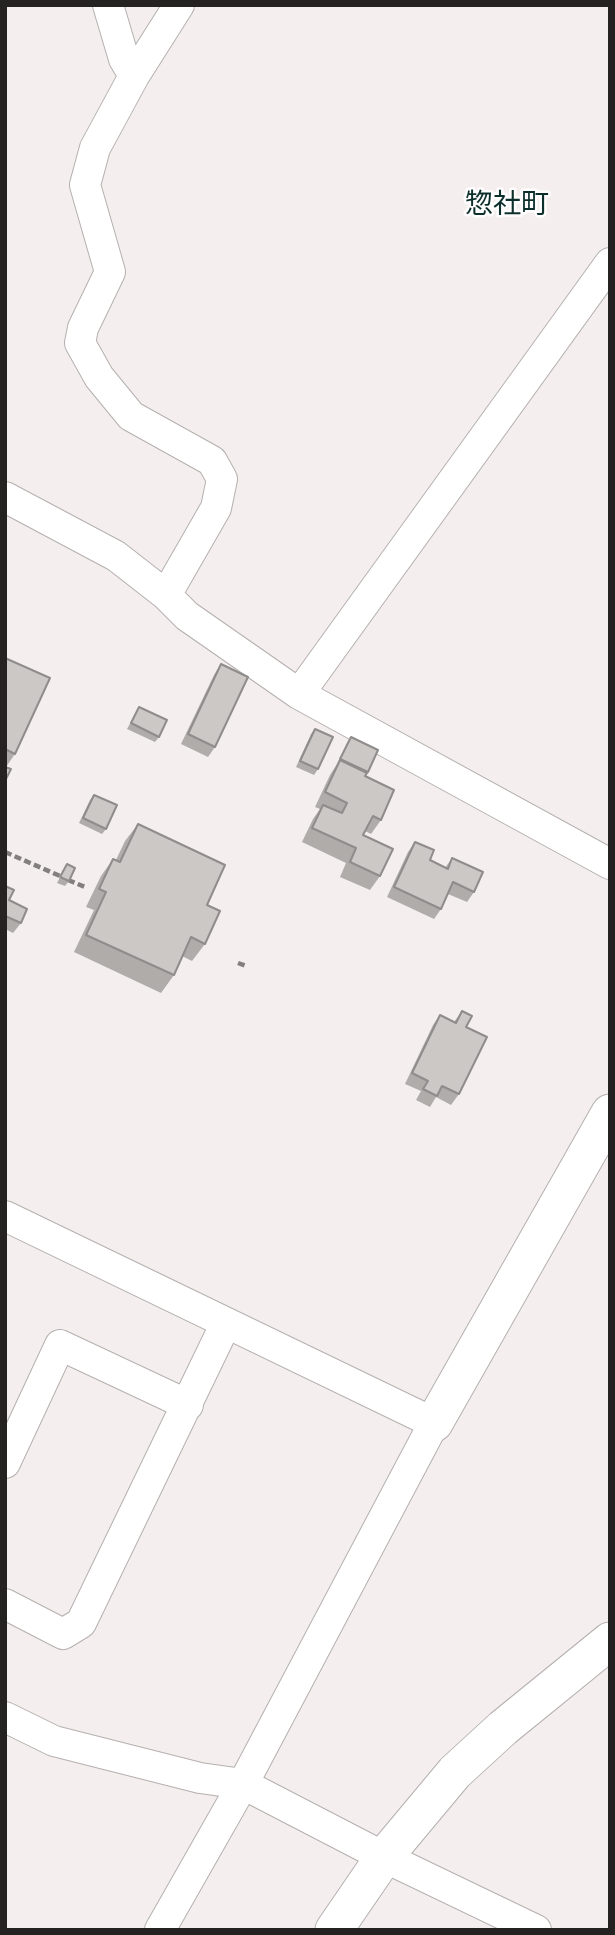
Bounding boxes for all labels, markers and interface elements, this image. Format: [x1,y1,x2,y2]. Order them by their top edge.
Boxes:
district label: 惣社町 [465,188,549,222]

